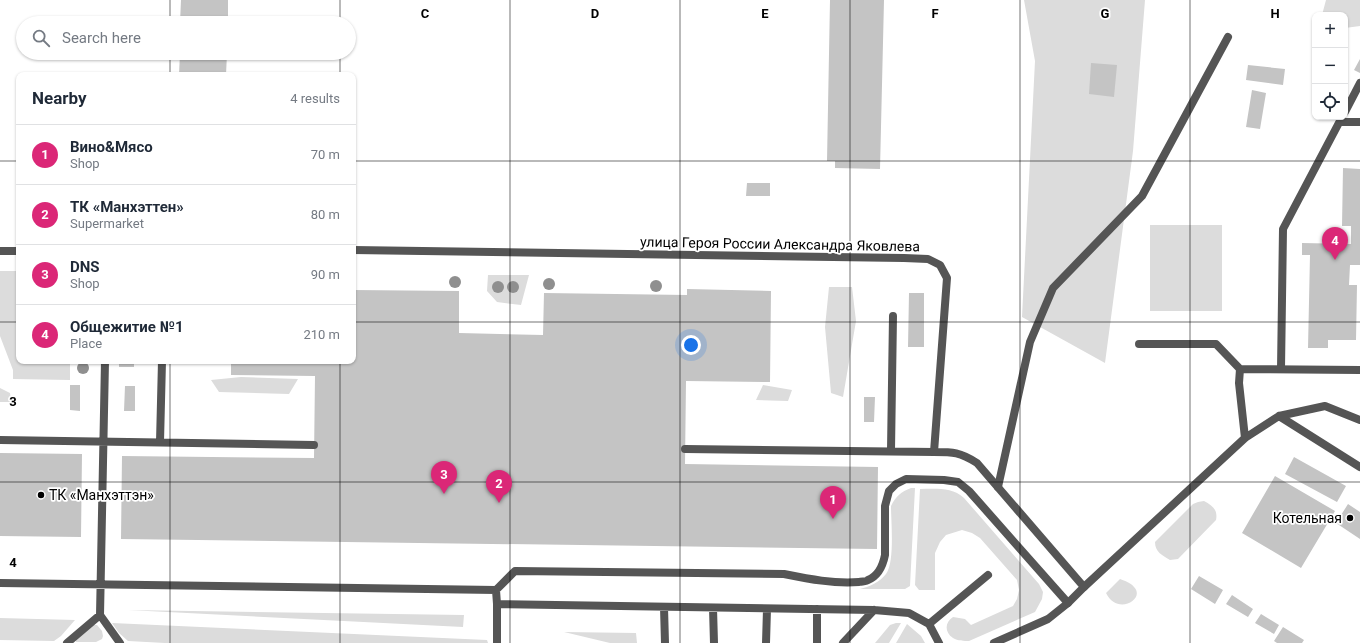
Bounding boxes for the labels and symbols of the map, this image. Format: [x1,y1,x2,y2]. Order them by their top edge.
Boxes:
text: C [421,6,430,21]
text: D [591,6,599,21]
text: E [761,6,769,21]
text: F [931,6,939,21]
text: G [1101,6,1110,21]
text: H [1270,6,1280,21]
pin: 4 [1322,227,1348,260]
street label: улица Героя России Александра Яковлева [640,234,920,254]
your location [681,335,701,355]
text: 3 [9,394,17,409]
pin: 3 [431,461,457,494]
pin: 2 [486,470,512,503]
pin: 1 [820,486,846,519]
place label: ТК «Манхэттэн» [49,487,154,503]
marker: ТК «Манхэттэн» [36,490,46,500]
place label: Котельная [1273,510,1342,526]
marker: Котельная [1345,513,1355,523]
text: 4 [9,555,17,570]

